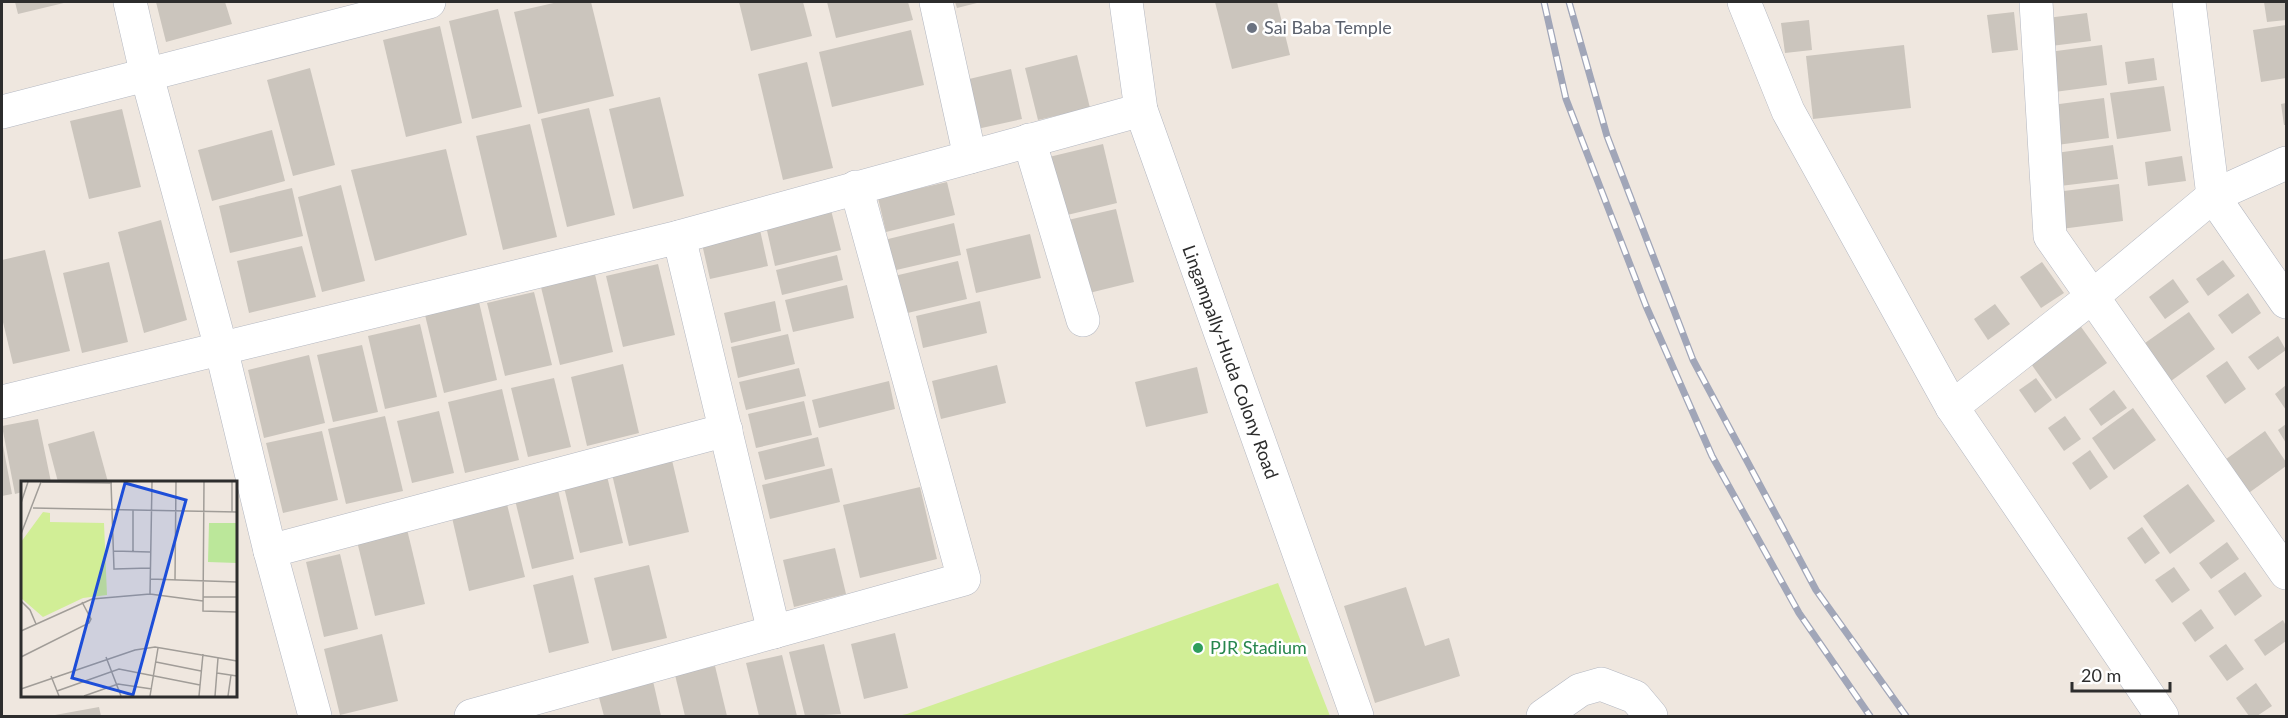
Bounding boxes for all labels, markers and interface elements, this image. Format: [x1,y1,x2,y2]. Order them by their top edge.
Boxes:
place label: Sai Baba Temple [1264,16,1392,38]
marker: Sai Baba Temple [1245,21,1259,35]
street label: Lingampally-Huda Colony Road [1178,242,1284,482]
inset map [21,481,237,697]
place label: PJR Stadium [1210,636,1307,658]
marker: PJR Stadium [1191,641,1205,655]
scale bar [2072,655,2170,693]
text: 20 m [2081,664,2121,686]

